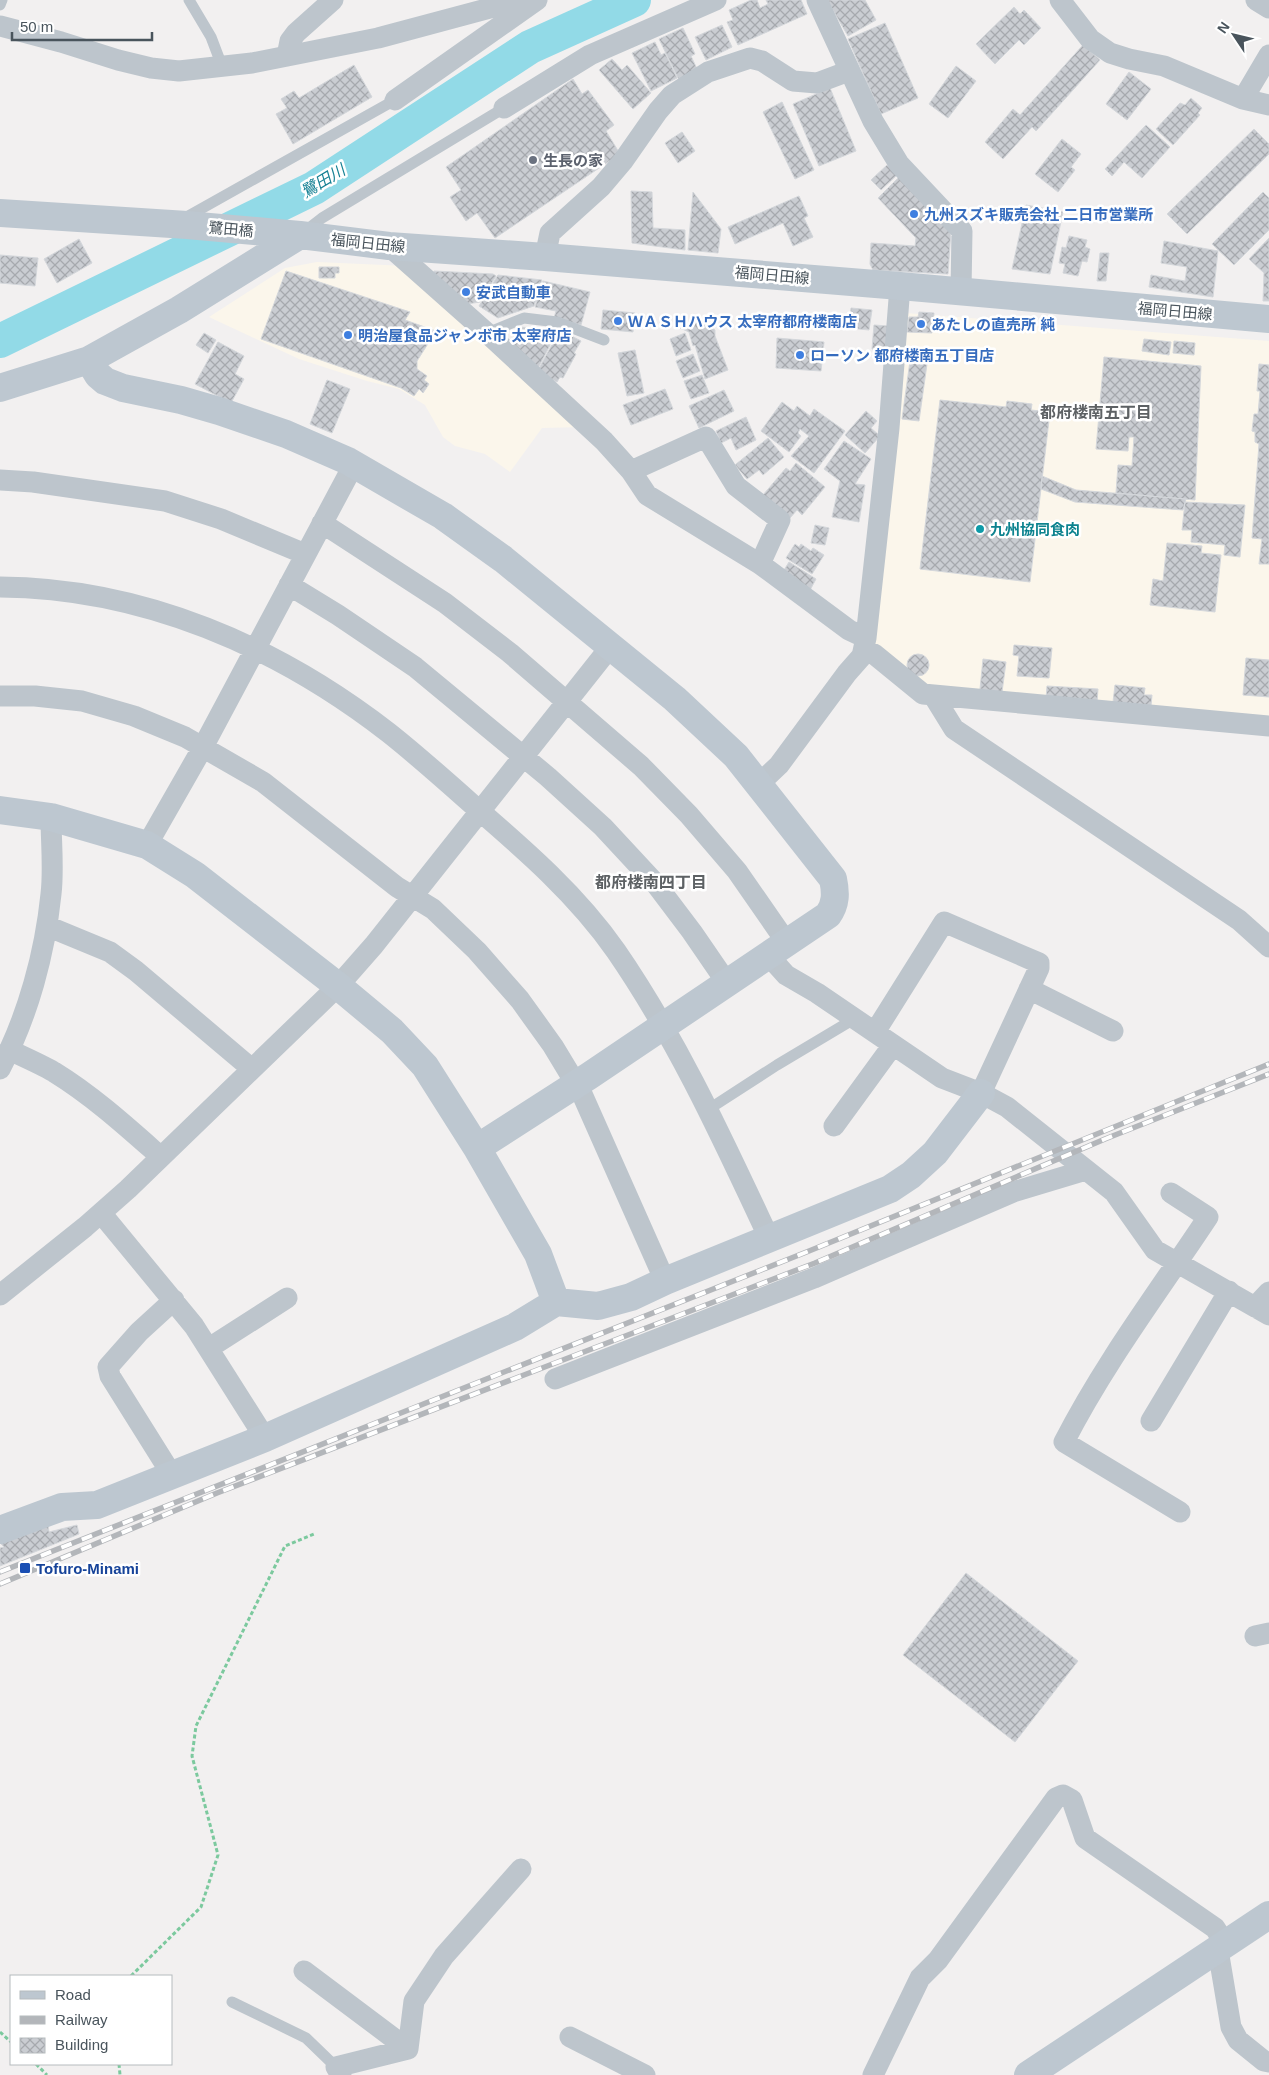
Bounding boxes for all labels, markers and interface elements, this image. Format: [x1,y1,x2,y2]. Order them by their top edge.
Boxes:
scale bar [12,10,152,42]
north arrow [1209,10,1259,60]
text: 50 m [20,18,53,35]
text: N [1214,19,1233,36]
place label: 生長の家 [543,152,603,169]
marker: 生長の家 [527,154,539,166]
water label: 鷺田川 [298,160,350,201]
place label: 九州スズキ販売会社 二日市営業所 [924,206,1153,223]
marker: 九州スズキ販売会社 二日市営業所 [908,208,920,220]
street label: 鷺田橋 [208,219,254,239]
street label: 福岡日田線 [330,231,406,255]
street label: 福岡日田線 [734,263,810,287]
place label: 安武自動車 [476,284,551,301]
marker: 安武自動車 [460,286,472,298]
street label: 福岡日田線 [1137,299,1213,323]
place label: ＷＡＳＨハウス 太宰府都府楼南店 [628,313,857,330]
marker: ＷＡＳＨハウス 太宰府都府楼南店 [612,315,624,327]
place label: あたしの直売所 純 [931,316,1055,333]
marker: あたしの直売所 純 [915,318,927,330]
place label: 明治屋食品ジャンボ市 太宰府店 [358,327,571,344]
marker: 明治屋食品ジャンボ市 太宰府店 [342,329,354,341]
place label: ローソン 都府楼南五丁目店 [810,347,994,364]
marker: ローソン 都府楼南五丁目店 [794,349,806,361]
district label: 都府楼南五丁目 [1040,404,1152,421]
place label: 九州協同食肉 [990,521,1080,538]
marker: 九州協同食肉 [974,523,986,535]
district label: 都府楼南四丁目 [595,874,707,891]
place label: Tofuro-Minami [36,1560,139,1577]
marker: Tofuro-Minami [18,1561,32,1575]
legend [10,1975,172,2065]
text: Road [55,1986,91,2003]
text: Railway [55,2011,108,2028]
text: Building [55,2036,108,2053]

